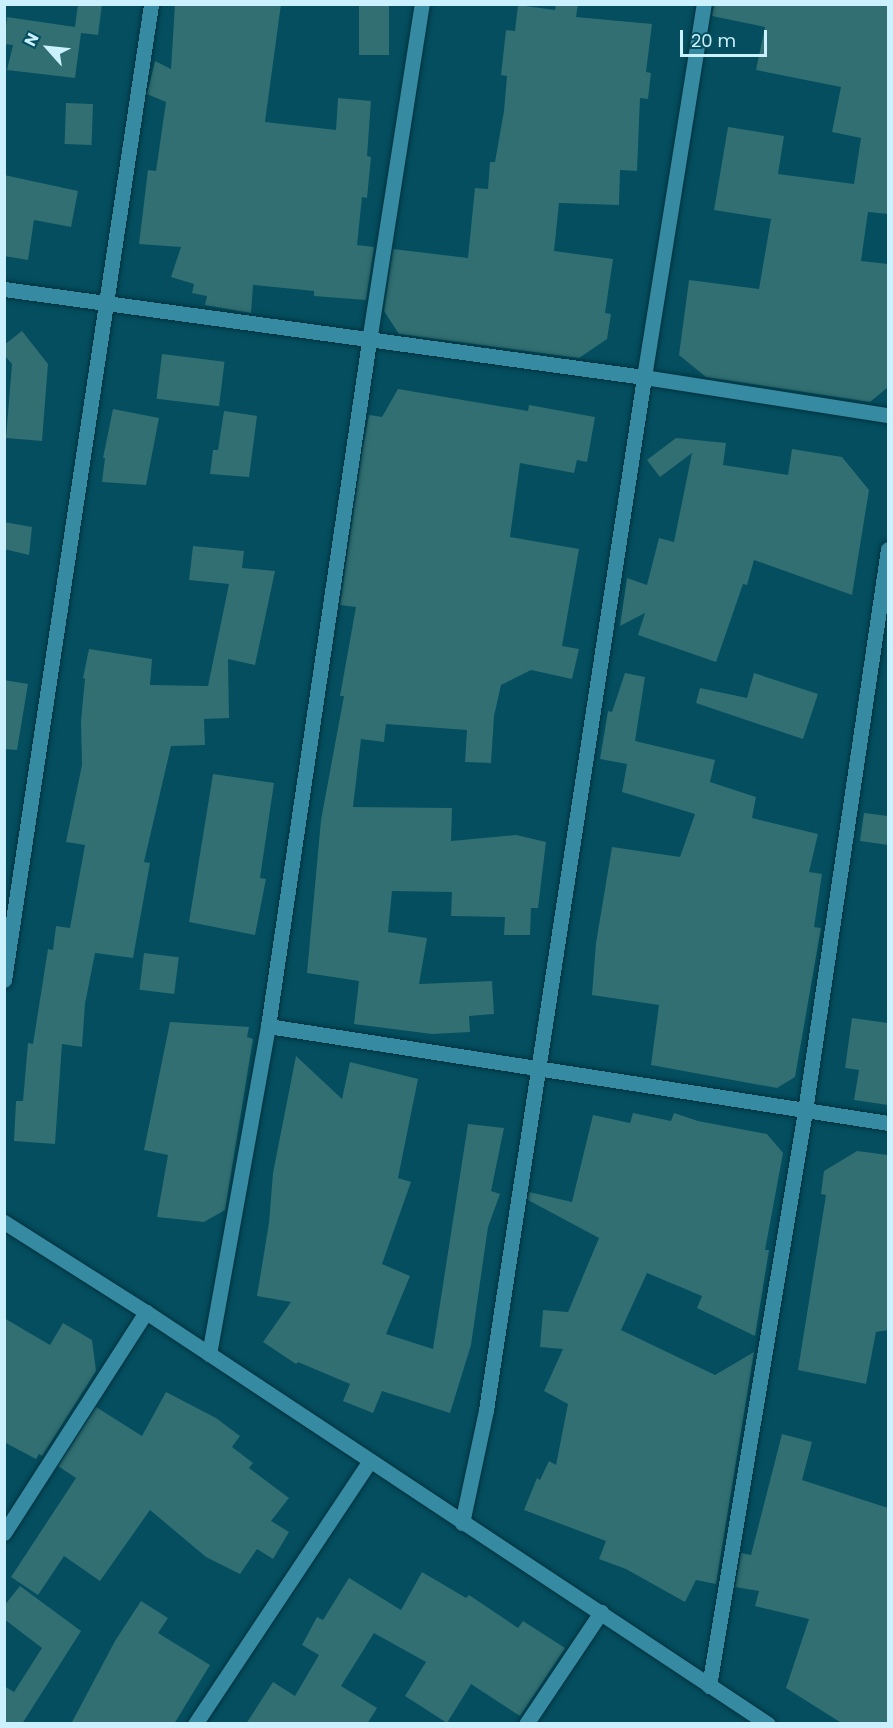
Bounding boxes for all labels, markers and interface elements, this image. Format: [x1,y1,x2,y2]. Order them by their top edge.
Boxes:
north arrow [18,18,78,78]
scale bar [683,18,770,56]
text: 20 m [691,28,736,53]
text: N [19,29,44,50]

